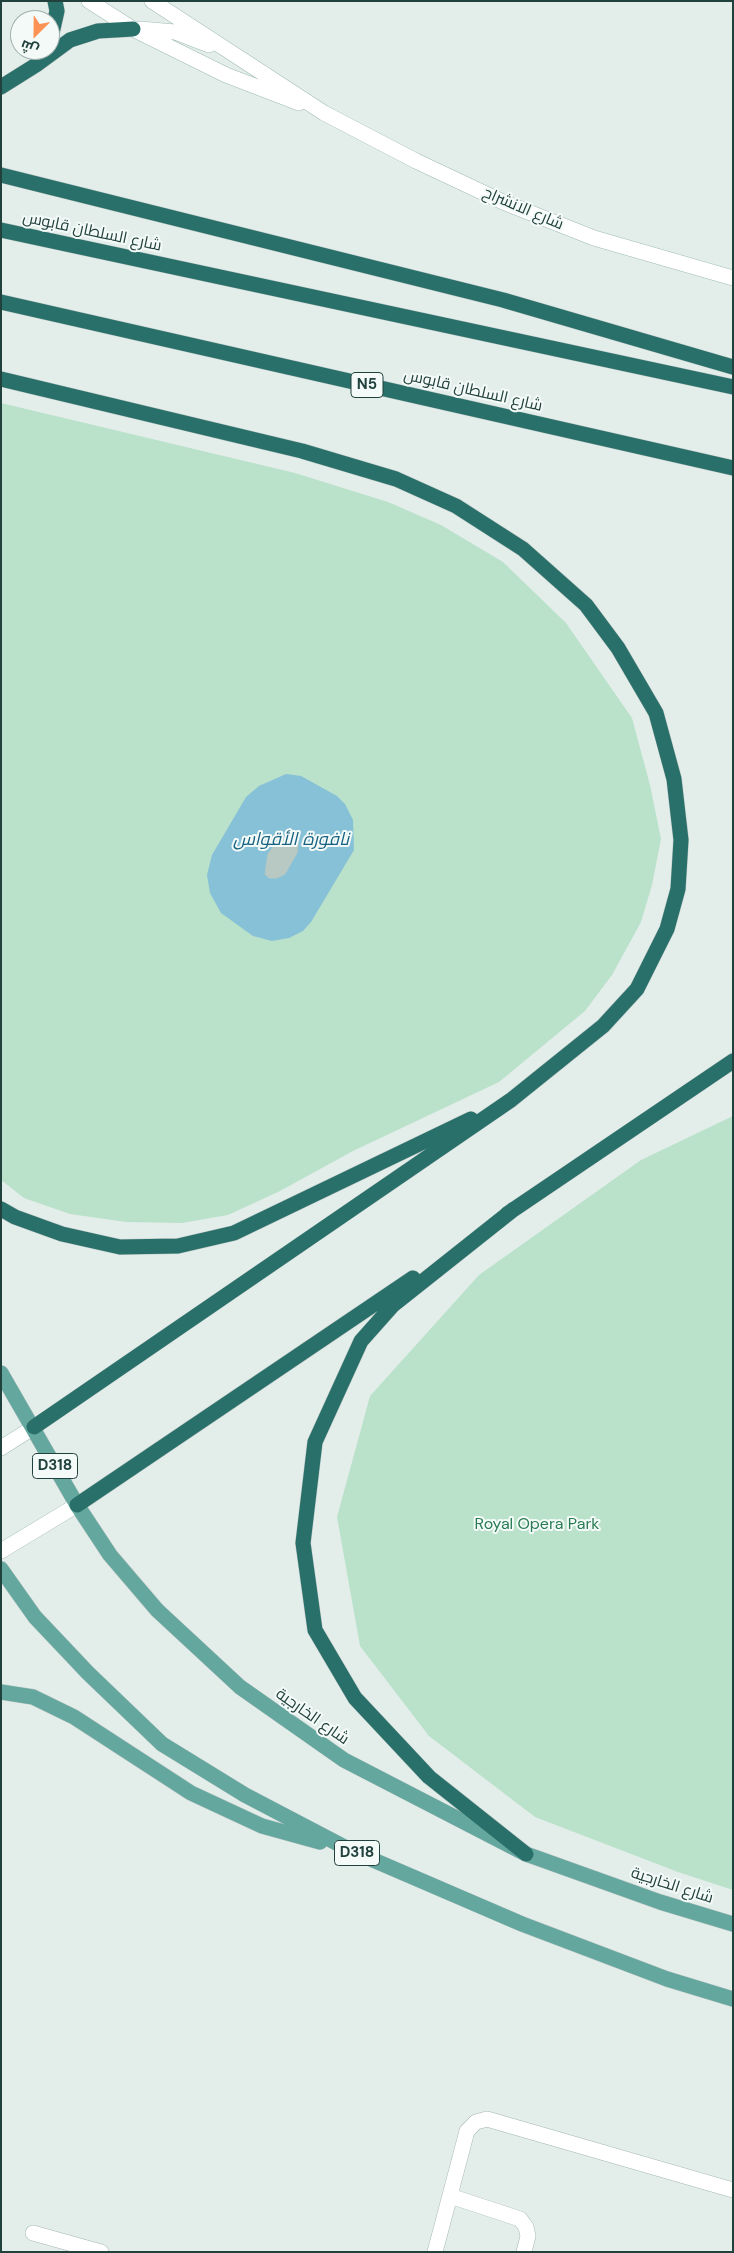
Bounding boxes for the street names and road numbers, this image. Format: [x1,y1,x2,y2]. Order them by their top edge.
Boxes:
street label: شارع الانشراح [480,183,566,235]
street label: شارع السلطان قابوس [21,208,163,256]
street label: شارع السلطان قابوس [402,366,544,416]
road number: N5 [351,372,383,398]
road number: D318 [32,1454,78,1478]
street label: شارع الخارجية [272,1685,352,1749]
road number: D318 [334,1840,380,1866]
street label: شارع الخارجية [628,1864,716,1908]

